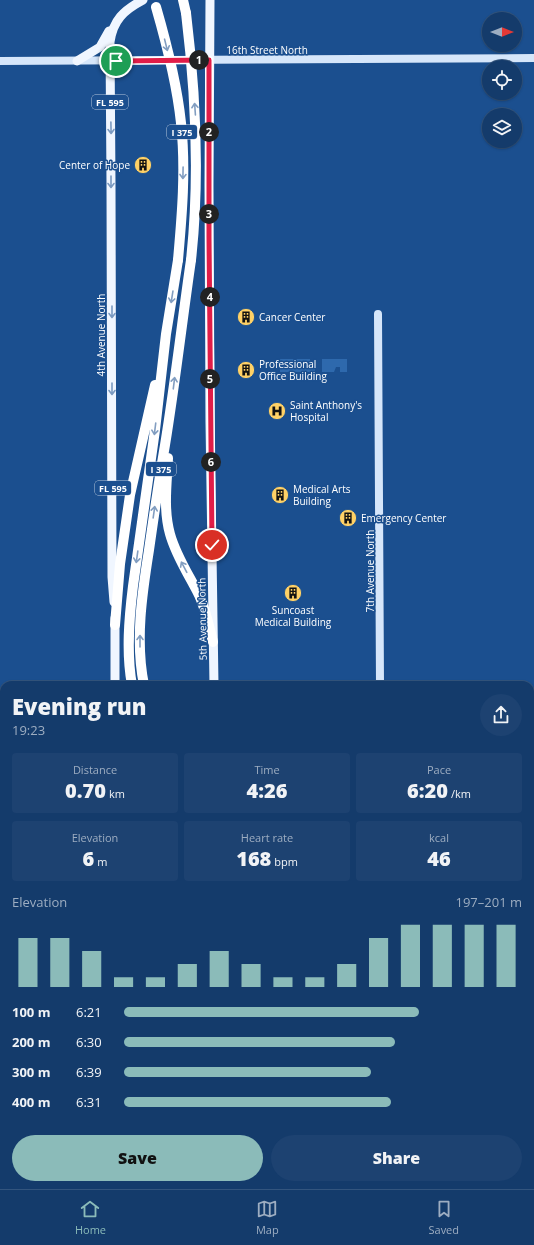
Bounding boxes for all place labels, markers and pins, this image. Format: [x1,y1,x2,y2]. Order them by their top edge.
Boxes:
pin [99,44,133,78]
pin: 1 [189,50,209,70]
pin: 2 [199,122,219,142]
building icon: Center of Hope [133,155,153,175]
place label: Center of Hope [59,158,130,172]
pin: 3 [199,204,219,224]
pin: 4 [200,287,220,307]
building icon: Cancer Center [236,307,256,327]
place label: Cancer Center [259,310,325,324]
place label: Professional Office Building [259,357,327,383]
building icon: Professional Office Building [236,360,256,380]
pin: 5 [200,369,220,389]
place label: Saint Anthony's Hospital [290,398,362,424]
hospital icon: Saint Anthony's Hospital [267,401,287,421]
pin: 6 [201,452,221,472]
place label: Medical Arts Building [293,482,351,508]
building icon: Medical Arts Building [270,485,290,505]
building icon: Emergency Center [338,508,358,528]
place label: Emergency Center [361,511,446,525]
pin [195,528,229,562]
building icon: Suncoast Medical Building [283,583,303,603]
place label: Suncoast Medical Building [255,603,332,629]

